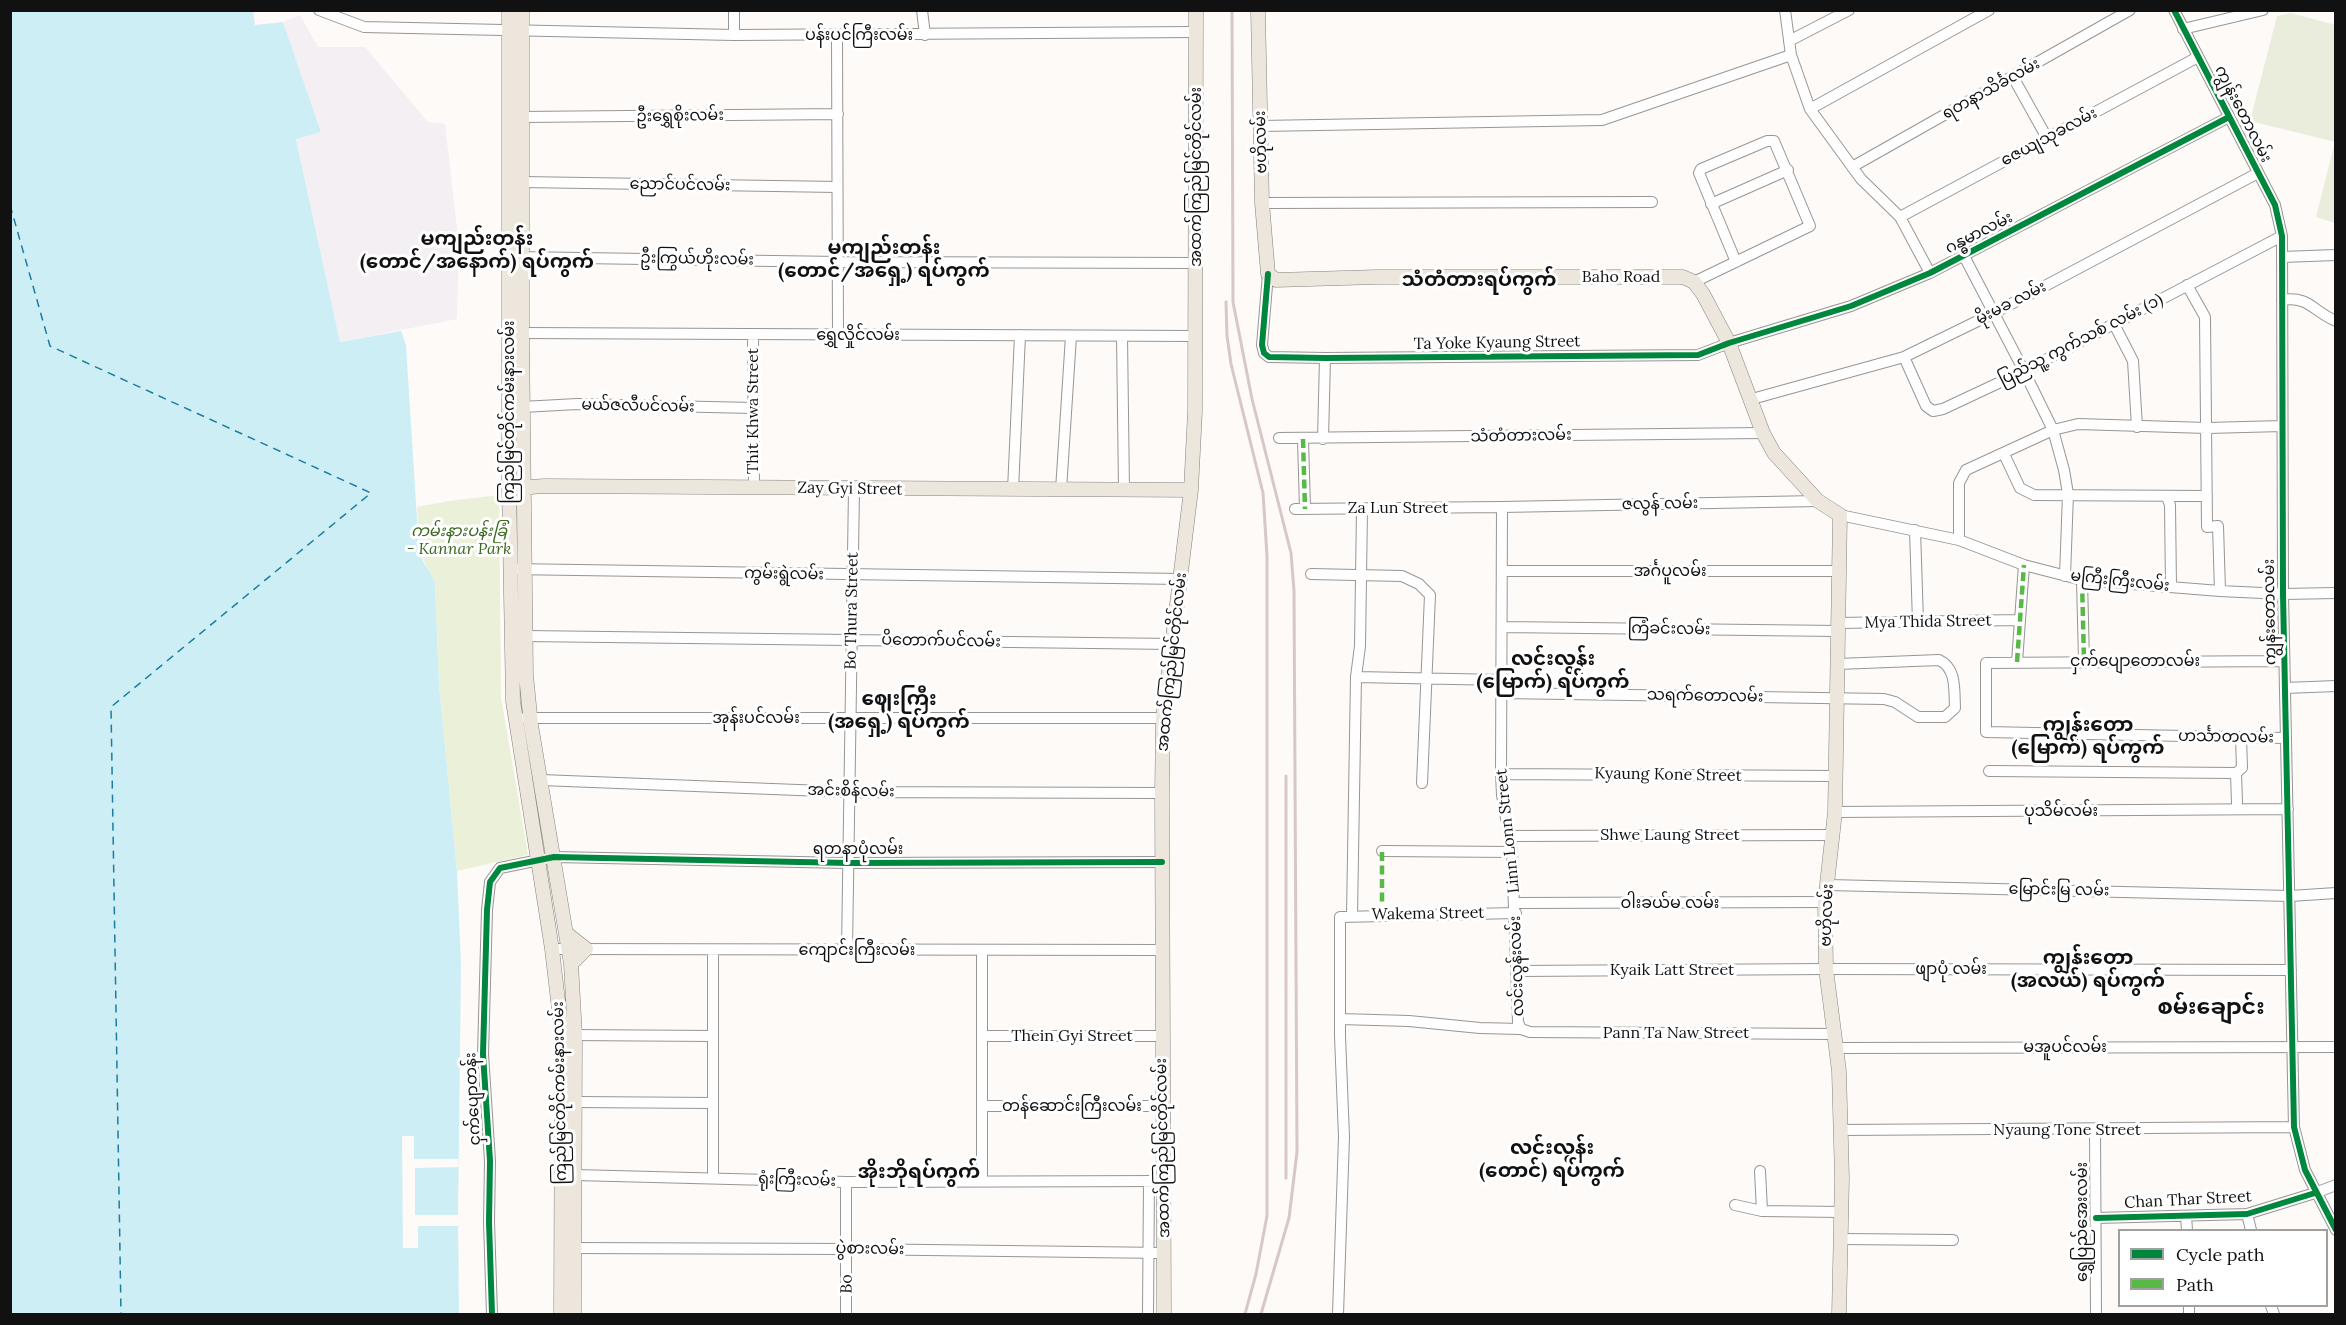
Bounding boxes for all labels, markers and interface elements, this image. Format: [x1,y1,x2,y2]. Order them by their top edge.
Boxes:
street label: ပန်းပင်ကြီးလမ်း [805,25,913,45]
street label: ရတနာသိင်္ခလမ်း [1939,54,2043,124]
street label: ကျွန်းတောလမ်း [2210,62,2276,166]
street label: အထက်ကြည်မြင်တိုင်လမ်း [1186,87,1206,267]
street label: ဇေယျသုခလမ်း [1998,104,2100,170]
street label: ဦးရွှေစိုးလမ်း [636,106,724,126]
street label: ဗဟိုလမ်း [1251,110,1271,174]
street label: ညောင်ပင်လမ်း [629,175,731,195]
street label: ဂန္ဓမာလမ်း [1942,208,2016,258]
district label: မကျည်းတန်း (တောင်/အနောက်) ရပ်ကွက် [360,227,594,274]
district label: မကျည်းတန်း (တောင်/အရှေ့) ရပ်ကွက် [778,236,990,283]
street label: ဦးကြွယ်ဟိုးလမ်း [640,248,754,270]
street label: Baho Road [1582,267,1660,287]
district label: သံတံတားရပ်ကွက် [1402,268,1556,292]
street label: မိုးမခ လမ်း [1973,277,2049,329]
street label: ပြည်သူ့ ကွက်သစ် လမ်း (၁) [1996,290,2166,390]
street label: ကြည်မြင်တိုင်ကမ်းနားလမ်း [499,320,519,504]
street label: ရွှေလှိုင်လမ်း [816,325,900,345]
street label: Ta Yoke Kyaung Street [1413,332,1581,354]
street label: Thit Khwa Street [743,348,763,474]
street label: မယ်ဇလီပင်လမ်း [581,395,695,417]
street label: သံတံတားလမ်း [1470,426,1572,446]
street label: Zay Gyi Street [797,478,903,500]
street label: ဇလွန် လမ်း [1622,494,1698,514]
street label: Za Lun Street [1348,498,1448,518]
park label: ကမ်းနားပန်းခြံ - Kannar Park [407,521,511,559]
street label: Bo Thura Street [841,552,863,670]
street label: ကျွန်းတောလမ်း [2259,559,2281,665]
street label: အင်္ဂပူလမ်း [1634,561,1706,581]
street label: ကွမ်းရွဲလမ်း [744,564,824,584]
street label: မကြီးကြီးလမ်း [2069,566,2171,596]
street label: အထက်ကြည်မြင်တိုင်လမ်း [1153,571,1191,753]
street label: Mya Thida Street [1864,611,1992,633]
street label: ကြံခင်းလမ်း [1627,619,1711,639]
street label: ပိတောက်ပင်လမ်း [881,630,1001,652]
district label: လင်းလွန်း (မြောက်) ရပ်ကွက် [1477,647,1629,694]
street label: ငှက်ပျောတောလမ်း [2070,651,2200,671]
street label: သရက်တောလမ်း [1647,685,1763,707]
district label: ဈေးကြီး (အရှေ့) ရပ်ကွက် [828,687,970,734]
street label: အုန်းပင်လမ်း [712,708,800,728]
district label: ကျွန်းတော (မြောက်) ရပ်ကွက် [2012,713,2164,760]
street label: ဟင်္သာတလမ်း [2178,727,2274,747]
street label: Kyaung Kone Street [1594,764,1742,786]
street label: Linn Lonn Street [1492,768,1524,894]
street label: အင်းစိန်လမ်း [807,781,895,801]
street label: ပုသိမ်လမ်း [2024,801,2098,821]
street label: Shwe Laung Street [1600,825,1740,845]
street label: ရတနာပုံလမ်း [813,839,903,859]
street label: မြောင်းမြ လမ်း [2009,880,2109,900]
street label: ဗဟိုလမ်း [1816,883,1838,947]
street label: ဝါးခယ်မ လမ်း [1621,893,1719,913]
street label: Wakema Street [1371,903,1485,925]
street label: လင်းလွန်းလမ်း [1506,915,1528,1017]
street label: ကျောင်းကြီးလမ်း [799,940,915,960]
district label: ကျွန်းတော (အလယ်) ရပ်ကွက် [2011,946,2165,993]
street label: ဖျာပုံ လမ်း [1915,959,1987,979]
street label: Kyaik Latt Street [1610,960,1734,980]
district label: စမ်းချောင်း [2157,995,2265,1021]
street label: ကြည်မြင်တိုင်ကမ်းနားလမ်း [549,1001,571,1185]
street label: Pann Ta Naw Street [1603,1023,1749,1043]
street label: Thein Gyi Street [1011,1026,1133,1046]
street label: မအူပင်လမ်း [2023,1037,2107,1057]
street label: ငှက်ပျောတန်း [461,1052,485,1146]
street label: အထက်ကြည်မြင်တိုင်လမ်း [1152,1058,1174,1238]
street label: တန်ဆောင်းကြီးလမ်း [1002,1096,1142,1116]
street label: Nyaung Tone Street [1993,1120,2141,1140]
district label: လင်းလွန်း (တောင်) ရပ်ကွက် [1479,1136,1625,1183]
district label: အိုးဘိုရပ်ကွက် [858,1160,980,1184]
street label: ရွှေပြည်အေးလမ်း [2072,1162,2092,1282]
street label: ရုံးကြီးလမ်း [758,1169,836,1191]
street label: Chan Thar Street [2124,1187,2252,1213]
legend [2118,1229,2328,1307]
street label: ပွဲစားလမ်း [835,1239,905,1259]
text: Cycle path [2176,1243,2265,1266]
text: Path [2176,1273,2214,1296]
street label: Bo [837,1274,857,1294]

